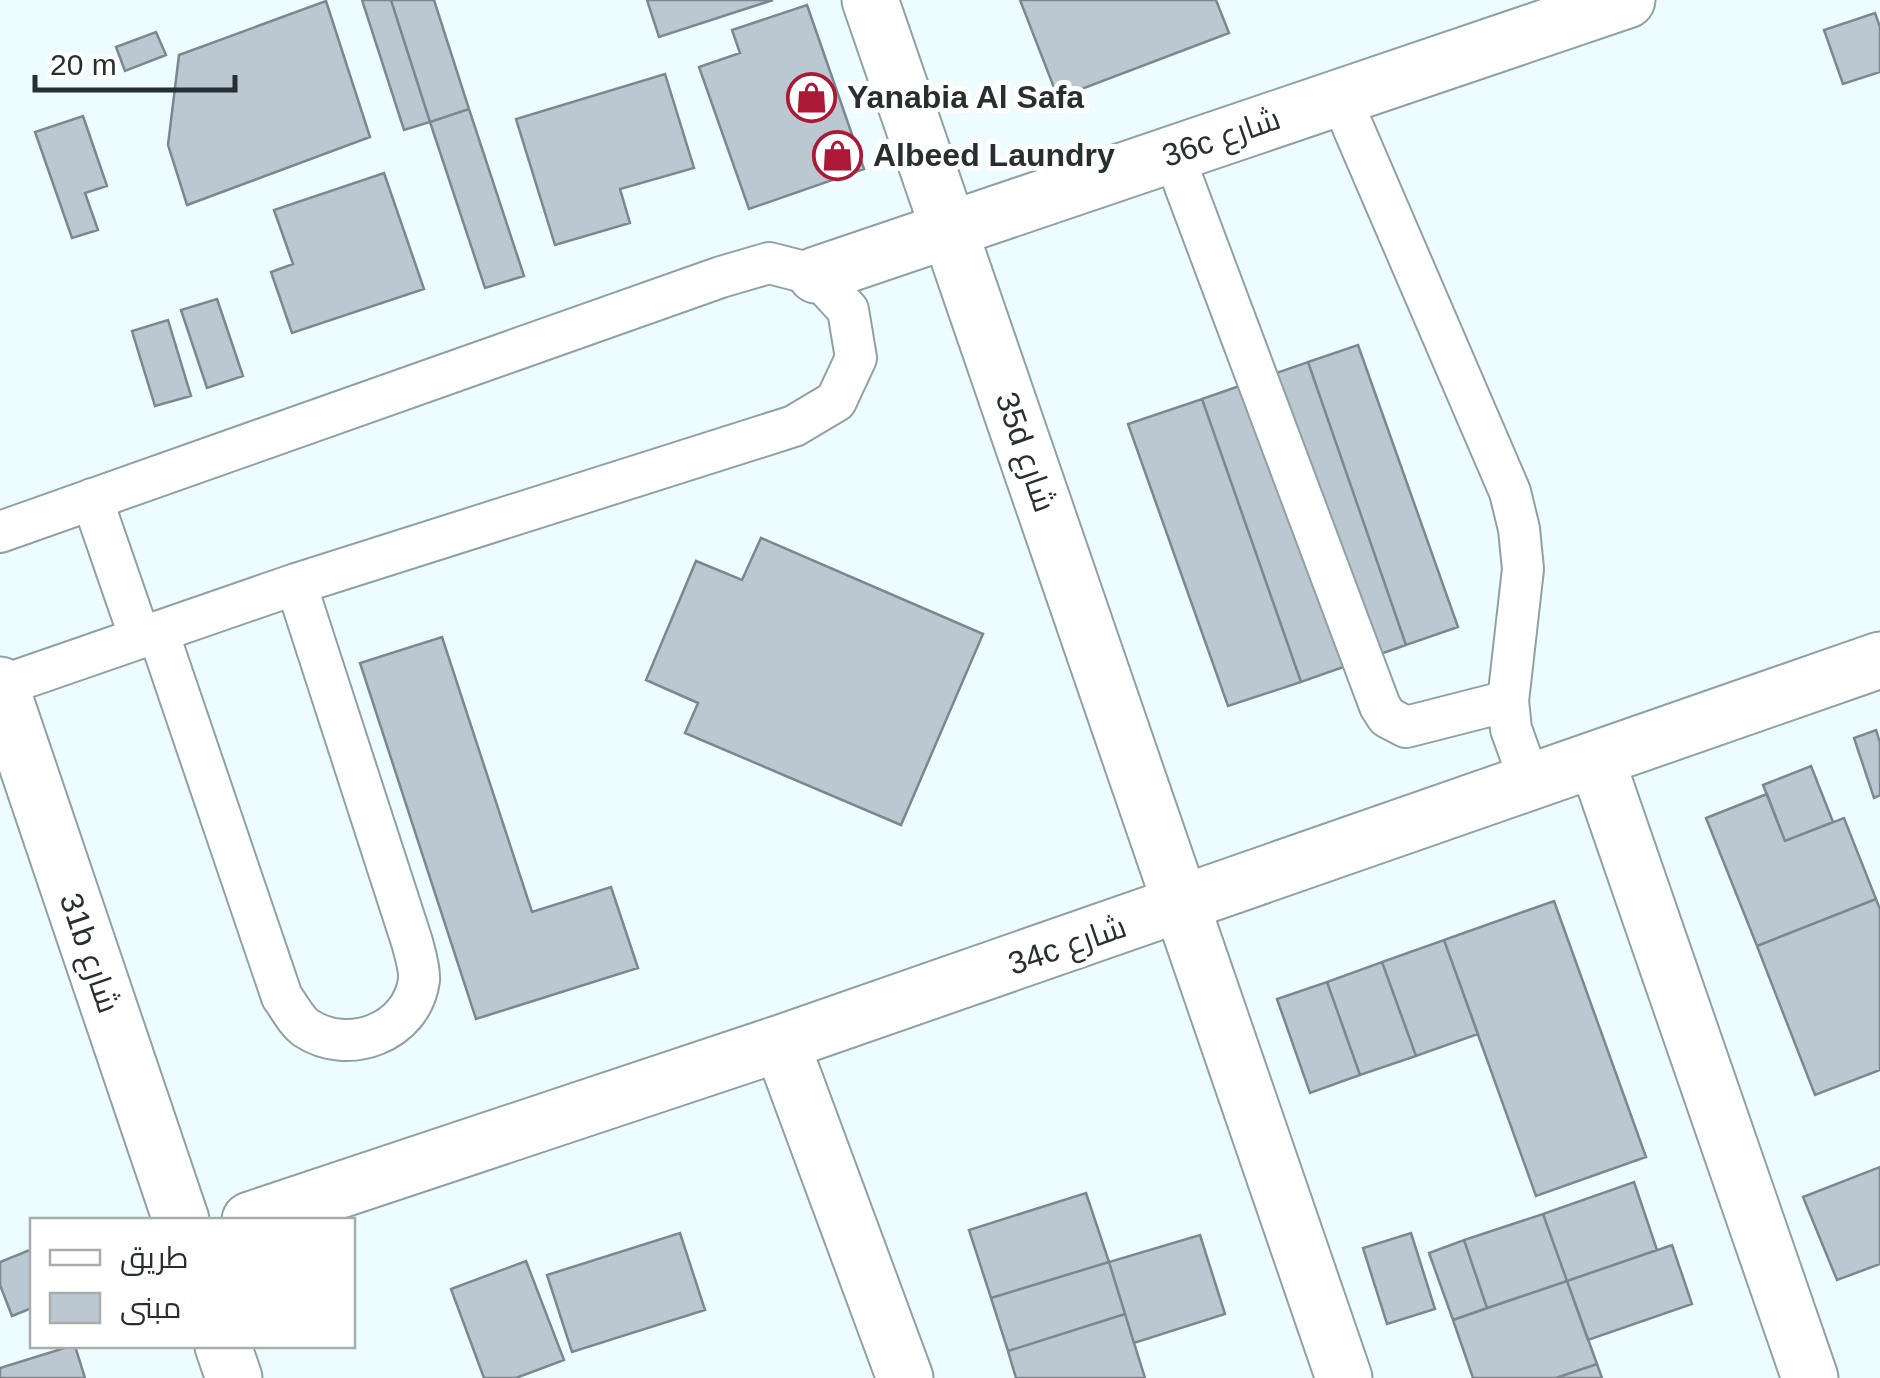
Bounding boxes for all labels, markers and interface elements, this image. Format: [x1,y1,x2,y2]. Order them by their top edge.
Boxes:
scale bar [35,30,235,92]
text: 20 m [50,48,117,81]
shop icon: Yanabia Al Safa [786,71,838,123]
place label: Yanabia Al Safa [847,79,1084,115]
street label: 36c شارع [1157,100,1286,178]
shop icon: Albeed Laundry [812,129,864,181]
place label: Albeed Laundry [873,137,1115,173]
street label: 35d شارع [985,387,1063,518]
street label: 31b شارع [49,888,127,1019]
street label: 34c شارع [1003,908,1132,986]
legend [30,1218,355,1348]
text: طريق [120,1241,189,1276]
text: مبنى [120,1291,181,1326]

